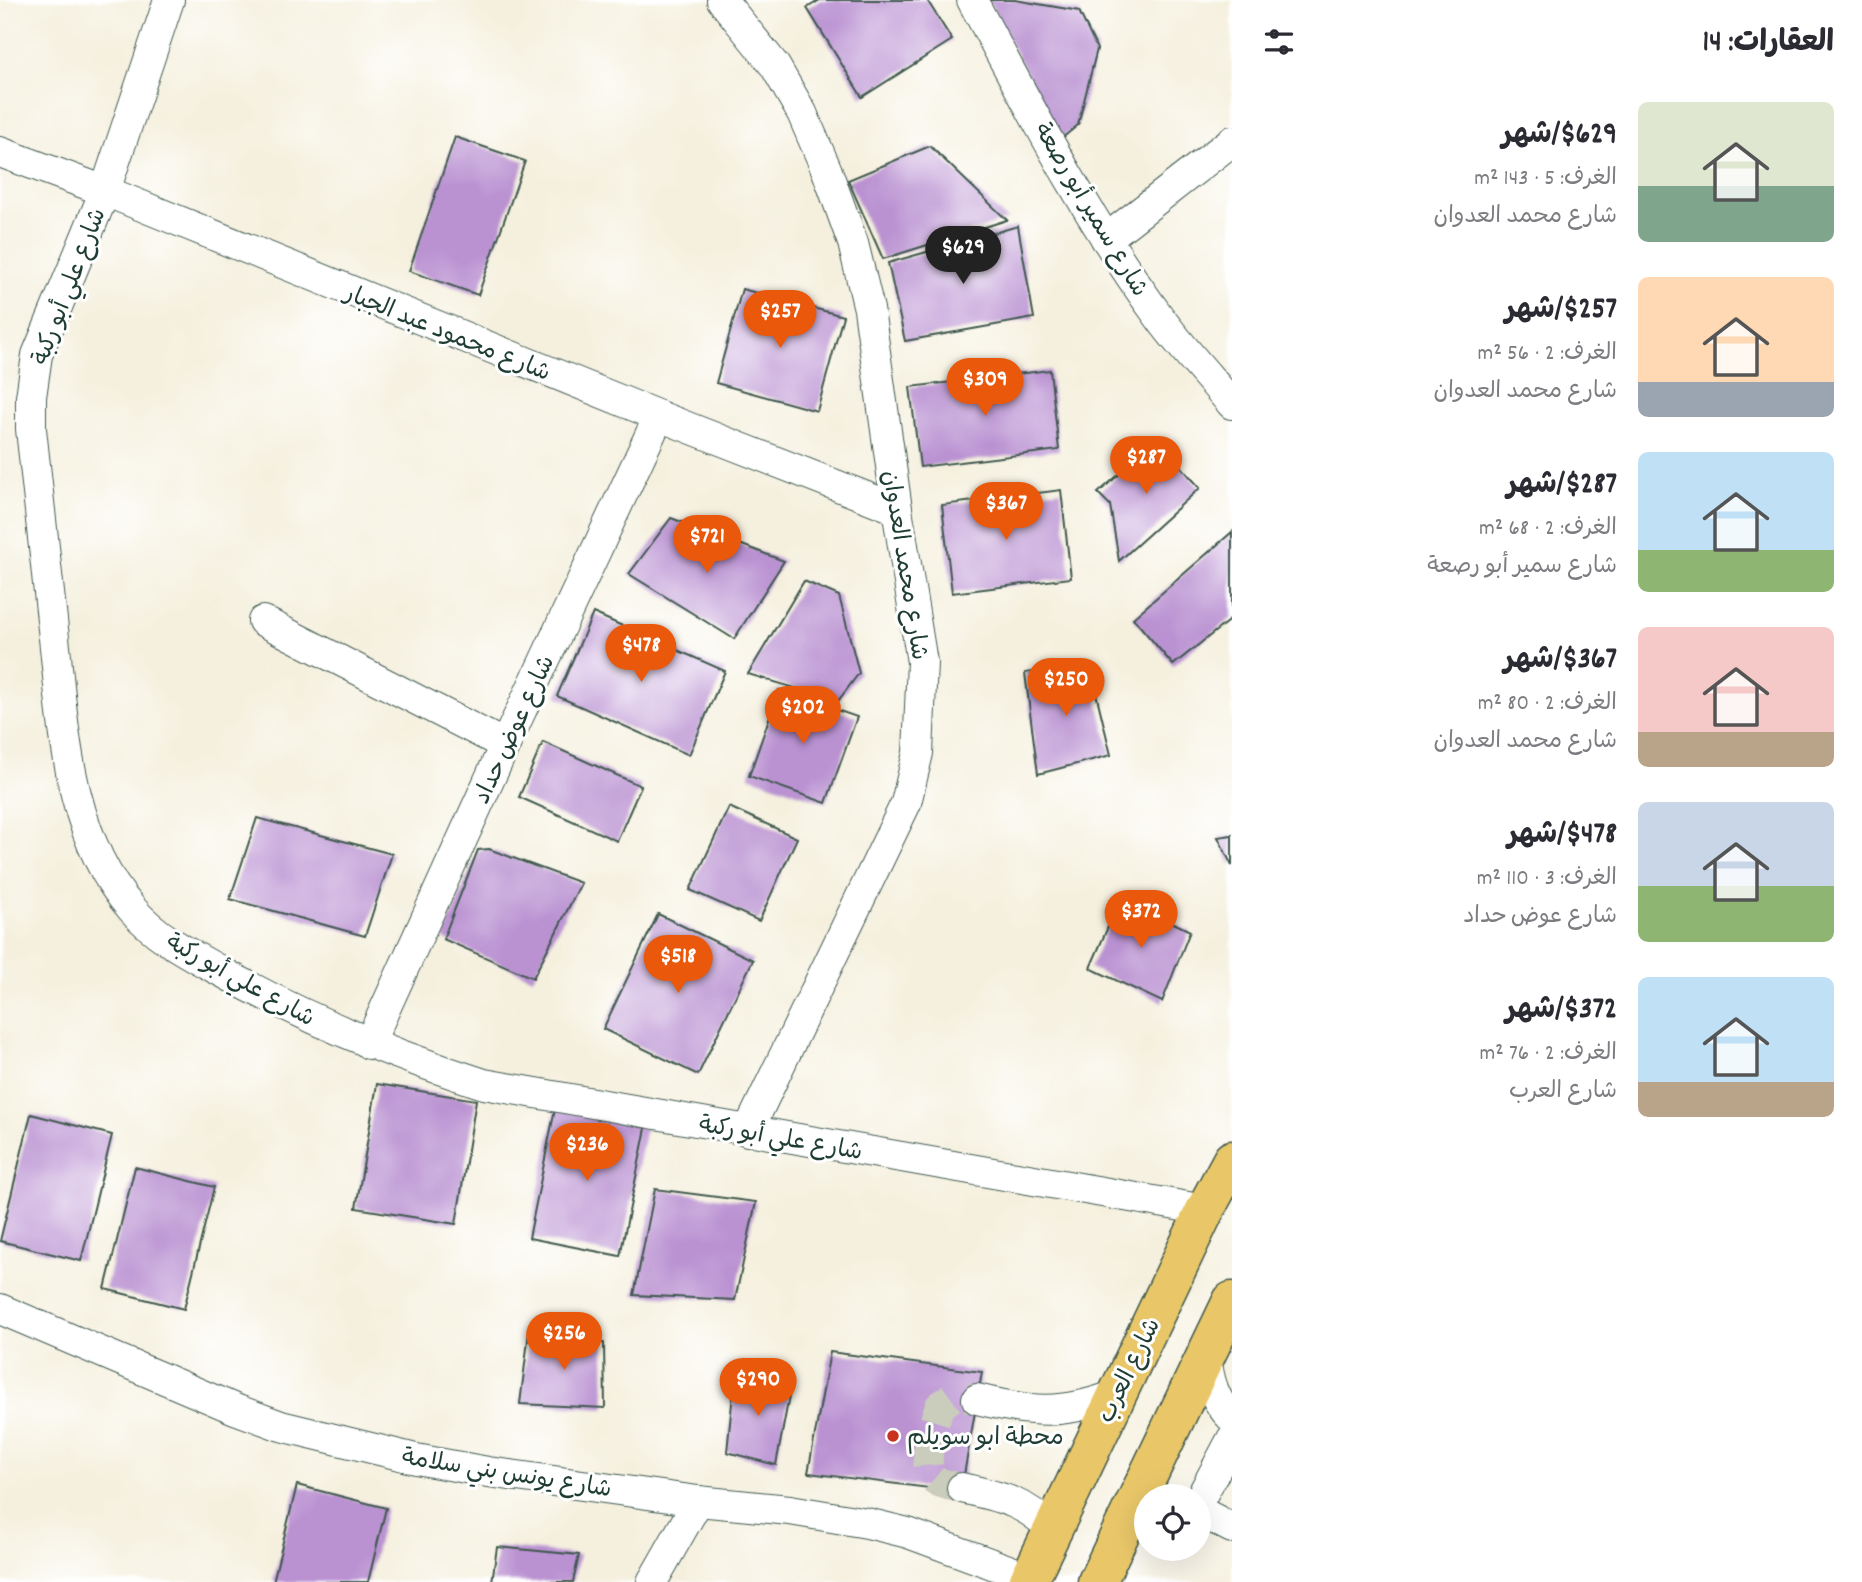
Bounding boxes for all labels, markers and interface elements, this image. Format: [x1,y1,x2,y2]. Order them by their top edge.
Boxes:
icon: filters [1260,23,1298,61]
text: العقارات: 14 [1703,23,1834,66]
text: $629/شهر [1502,115,1617,158]
street label: شارع سمير أبو رصعة [1024,116,1156,304]
icon: home [1694,130,1778,214]
text: الغرف: 5 · 143 m² [1474,163,1617,196]
text: شارع محمد العدوان [1434,201,1617,234]
street label: شارع علي أبو ركبة [24,203,117,371]
pin: $629 [922,226,1004,286]
text: $629 [941,232,985,265]
street label: شارع محمود عبد الجبار [337,277,555,392]
pin: $257 [739,290,821,350]
text: $257/شهر [1505,290,1617,333]
text: $257 [759,296,801,329]
icon: home [1694,305,1778,389]
text: الغرف: 2 · 56 m² [1478,338,1617,371]
pin: $309 [944,358,1026,418]
text: $309 [963,364,1007,397]
text: شارع محمد العدوان [1434,376,1617,409]
pin: $287 [1105,436,1187,496]
text: $287 [1126,442,1166,475]
text: $287/شهر [1507,465,1617,508]
street label: شارع محمد العدوان [871,468,935,663]
icon: home [1694,480,1778,564]
pin: $367 [965,482,1047,542]
text: $367 [985,488,1027,521]
text: الغرف: 2 · 68 m² [1479,513,1617,546]
pin: $721 [666,516,748,575]
text: $721 [689,521,725,554]
text: شارع سمير أبو رصعة [1427,551,1617,584]
pin: $478 [600,624,682,684]
text: $478 [621,630,661,663]
text: $367/شهر [1504,640,1617,683]
street label: شارع عوض حداد [466,650,565,810]
icon: home [1694,655,1778,739]
pin: $250 [1025,658,1107,718]
text: $250 [1044,664,1088,697]
pin: $202 [762,686,844,746]
text: الغرف: 2 · 80 m² [1478,688,1617,721]
text: $202 [781,692,825,725]
text: شارع محمد العدوان [1434,726,1617,759]
text: $478/شهر [1507,815,1617,858]
icon: home [1694,830,1778,914]
text: الغرف: 3 · 110 m² [1477,863,1617,896]
pin: $372 [1100,890,1182,950]
text: $372 [1121,896,1161,929]
text: شارع عوض حداد [1463,901,1617,934]
street label: شارع علي أبو ركبة [158,926,321,1038]
pin: $518 [637,936,719,995]
text: $518 [660,941,696,974]
text: $372/شهر [1505,990,1617,1033]
icon: home [1694,1005,1778,1089]
text: الغرف: 2 · 76 m² [1479,1038,1617,1071]
text: شارع العرب [1509,1076,1617,1109]
street label: شارع علي أبو ركبة [696,1108,865,1172]
pin: $236 [546,1124,628,1183]
text: $236 [565,1129,609,1162]
pin: $256 [523,1312,605,1372]
street label: شارع العرب [1091,1313,1171,1429]
text: $256 [542,1318,586,1351]
pin: $290 [717,1358,799,1418]
text: $290 [736,1364,780,1397]
place label: محطة ابو سويلم [907,1422,1064,1456]
marker: محطة ابو سويلم [885,1428,901,1444]
street label: شارع يونس بني سلامة [399,1442,614,1509]
map controls [1134,1484,1211,1561]
button: locate [1134,1484,1211,1561]

